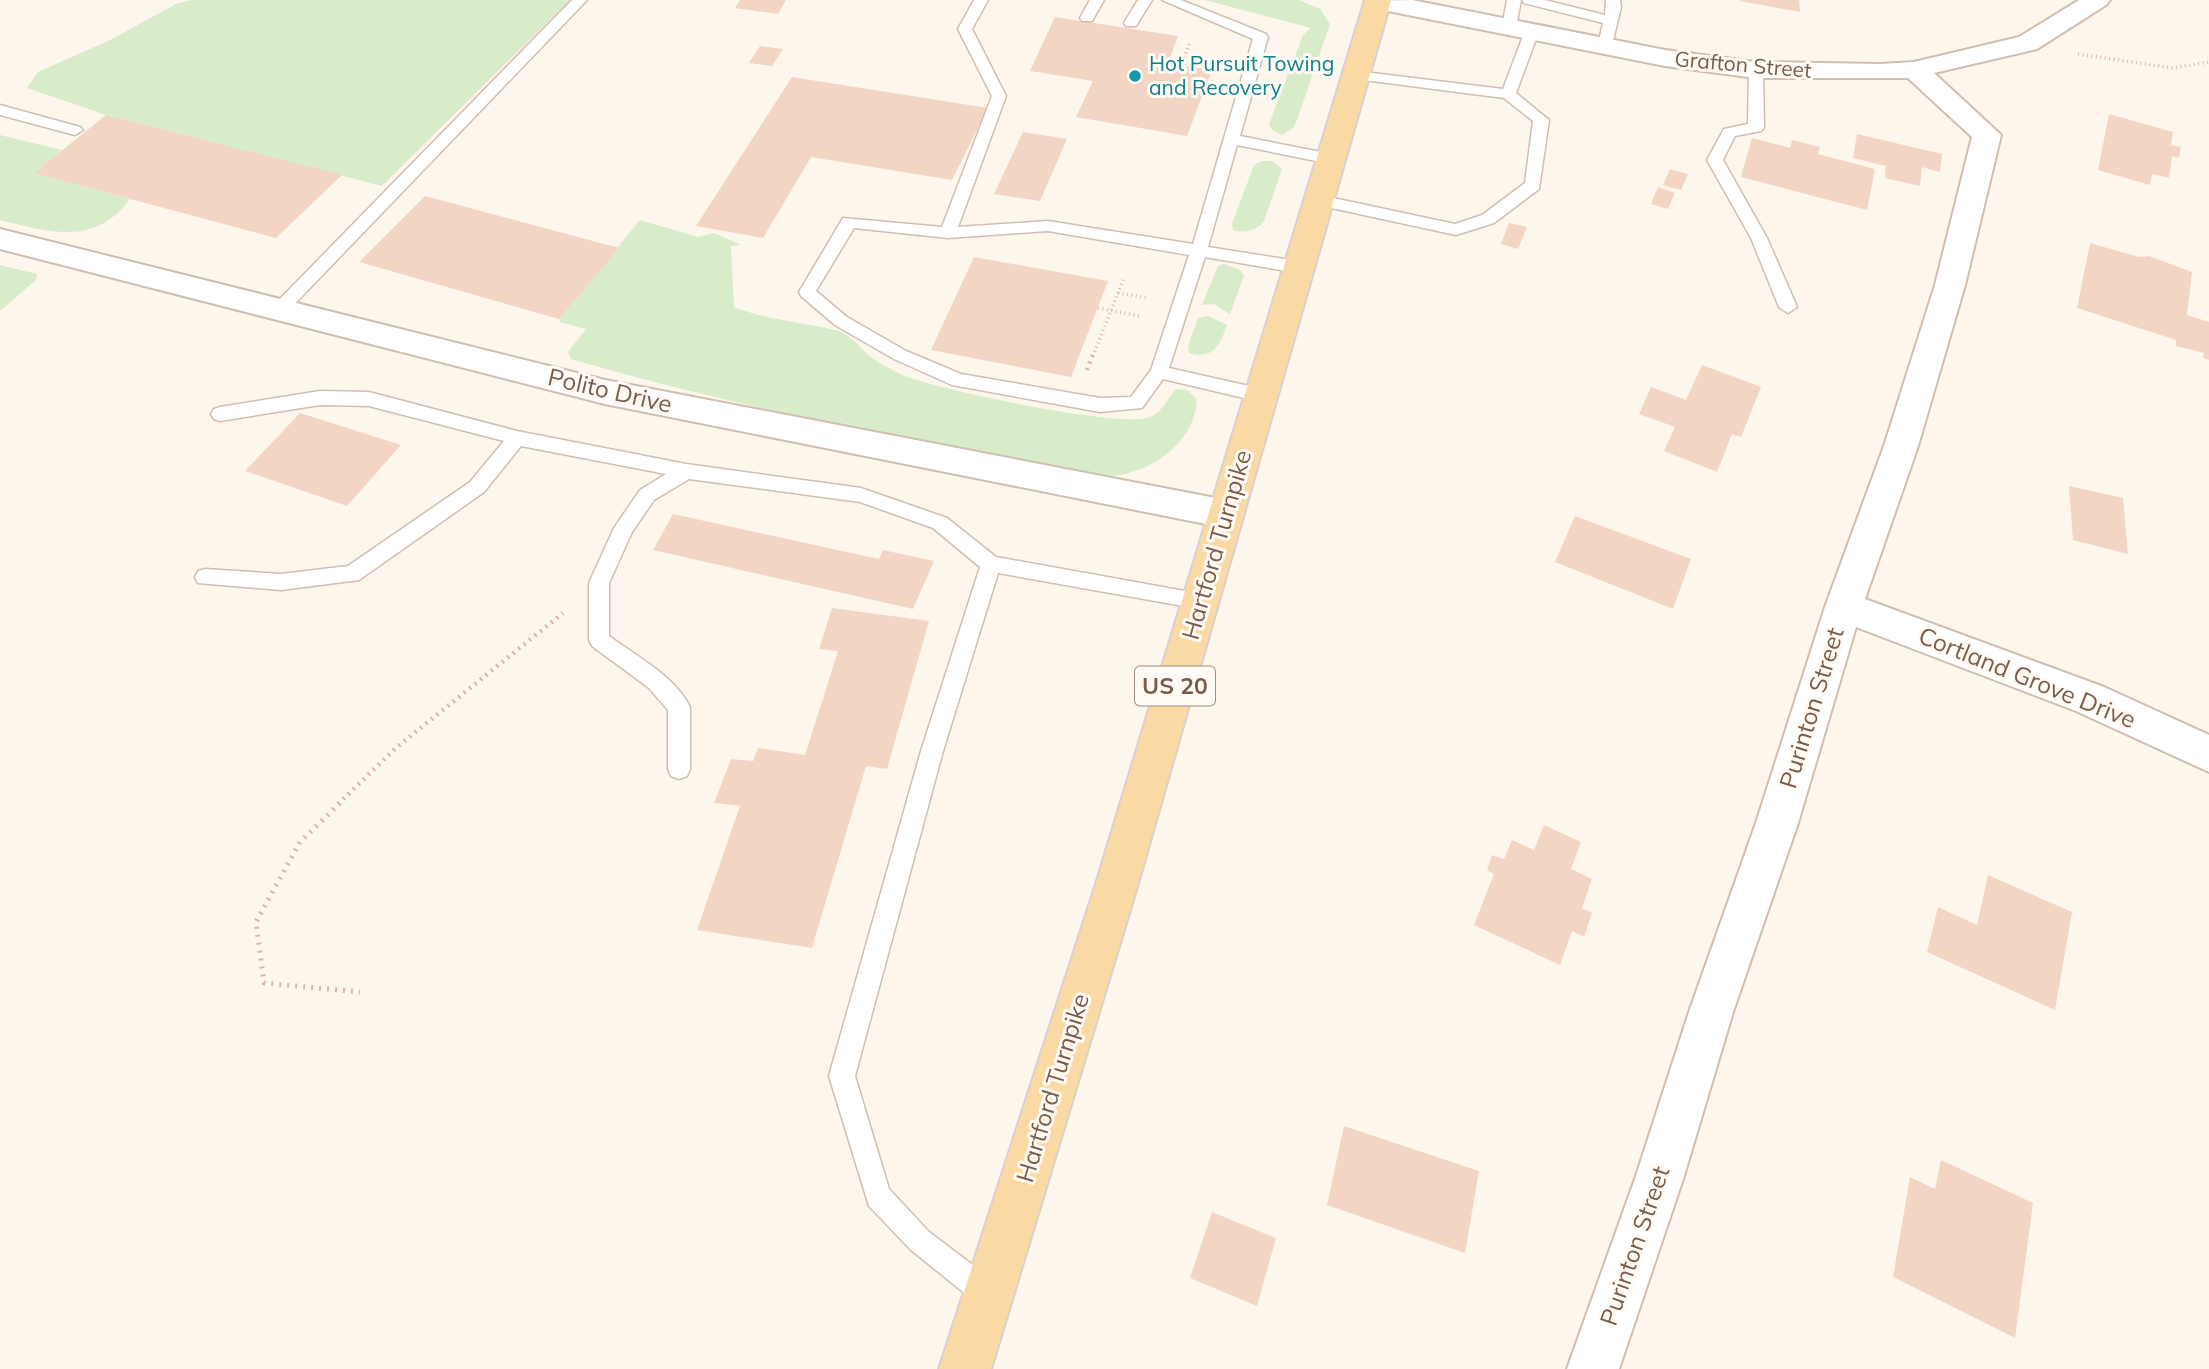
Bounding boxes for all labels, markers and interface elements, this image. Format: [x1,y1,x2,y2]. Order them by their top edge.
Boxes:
street label: Grafton Street [1674,45,1813,83]
place label: Hot Pursuit Towing and Recovery [1149,50,1334,100]
marker: Hot Pursuit Towing and Recovery [1127,68,1143,84]
street label: Polito Drive [545,361,675,419]
street label: Hartford Turnpike [1175,446,1257,643]
street label: Cortland Grove Drive [1914,620,2140,734]
street label: Purinton Street [1772,624,1850,792]
road number: US 20 [1135,666,1215,706]
street label: Hartford Turnpike [1009,990,1095,1186]
street label: Purinton Street [1593,1162,1675,1329]

